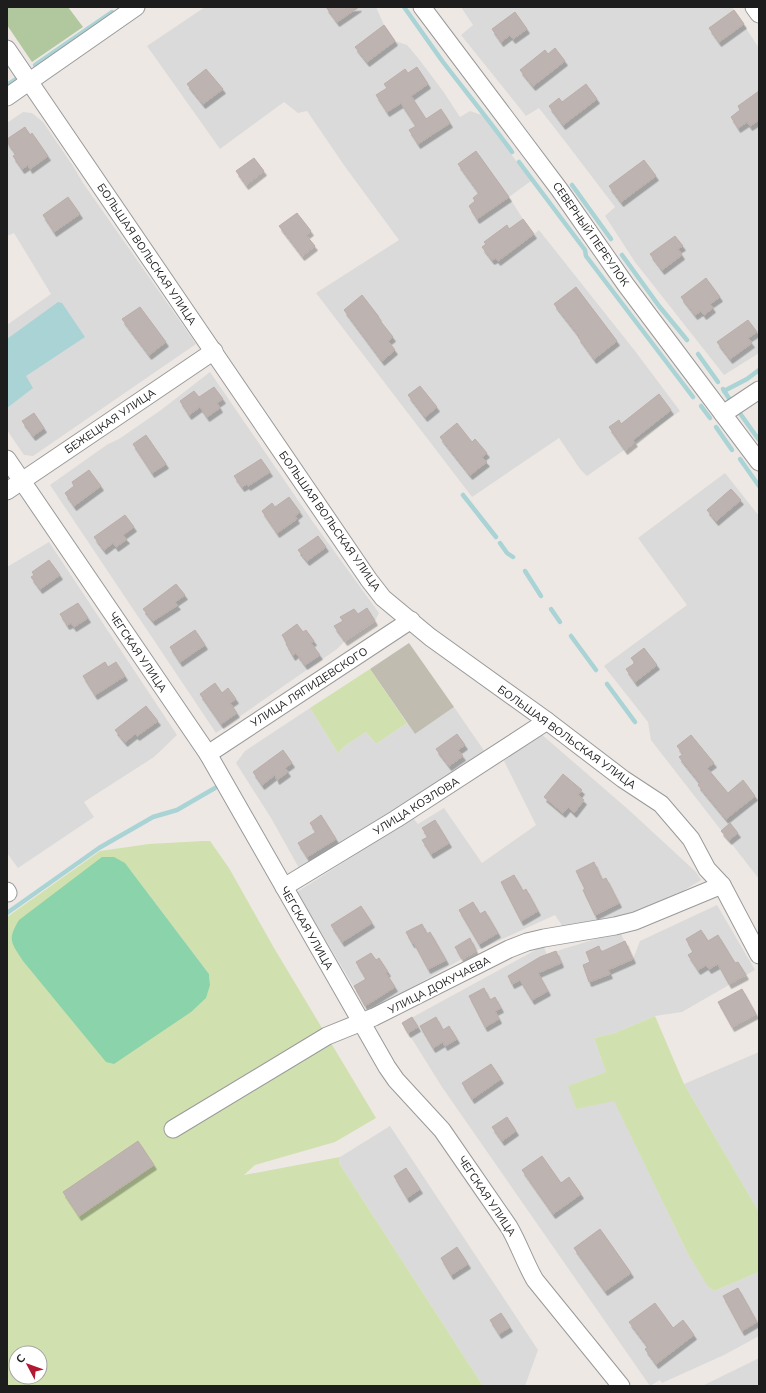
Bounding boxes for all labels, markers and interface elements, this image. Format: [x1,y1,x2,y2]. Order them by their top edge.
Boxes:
street label: СЕВЕРНЫЙ ПЕРЕУЛОК [550,179,633,289]
street label: БОЛЬШАЯ ВОЛЬСКАЯ УЛИЦА [94,180,200,328]
street label: БЕЖЕЦКАЯ УЛИЦА [62,385,158,457]
street label: БОЛЬШАЯ ВОЛЬСКАЯ УЛИЦА [276,448,384,594]
street label: ЧЕГСКАЯ УЛИЦА [106,609,170,695]
street label: УЛИЦА ЛЯПИДЕВСКОГО [247,644,370,731]
street label: БОЛЬШАЯ ВОЛЬСКАЯ УЛИЦА [495,682,639,792]
street label: УЛИЦА КОЗЛОВА [370,774,462,839]
street label: ЧЕГСКАЯ УЛИЦА [277,884,337,972]
street label: УЛИЦА ДОКУЧАЕВА [385,953,493,1017]
street label: ЧЕГСКАЯ УЛИЦА [455,1153,519,1239]
north arrow [8,1345,48,1385]
text: С [13,1351,29,1366]

